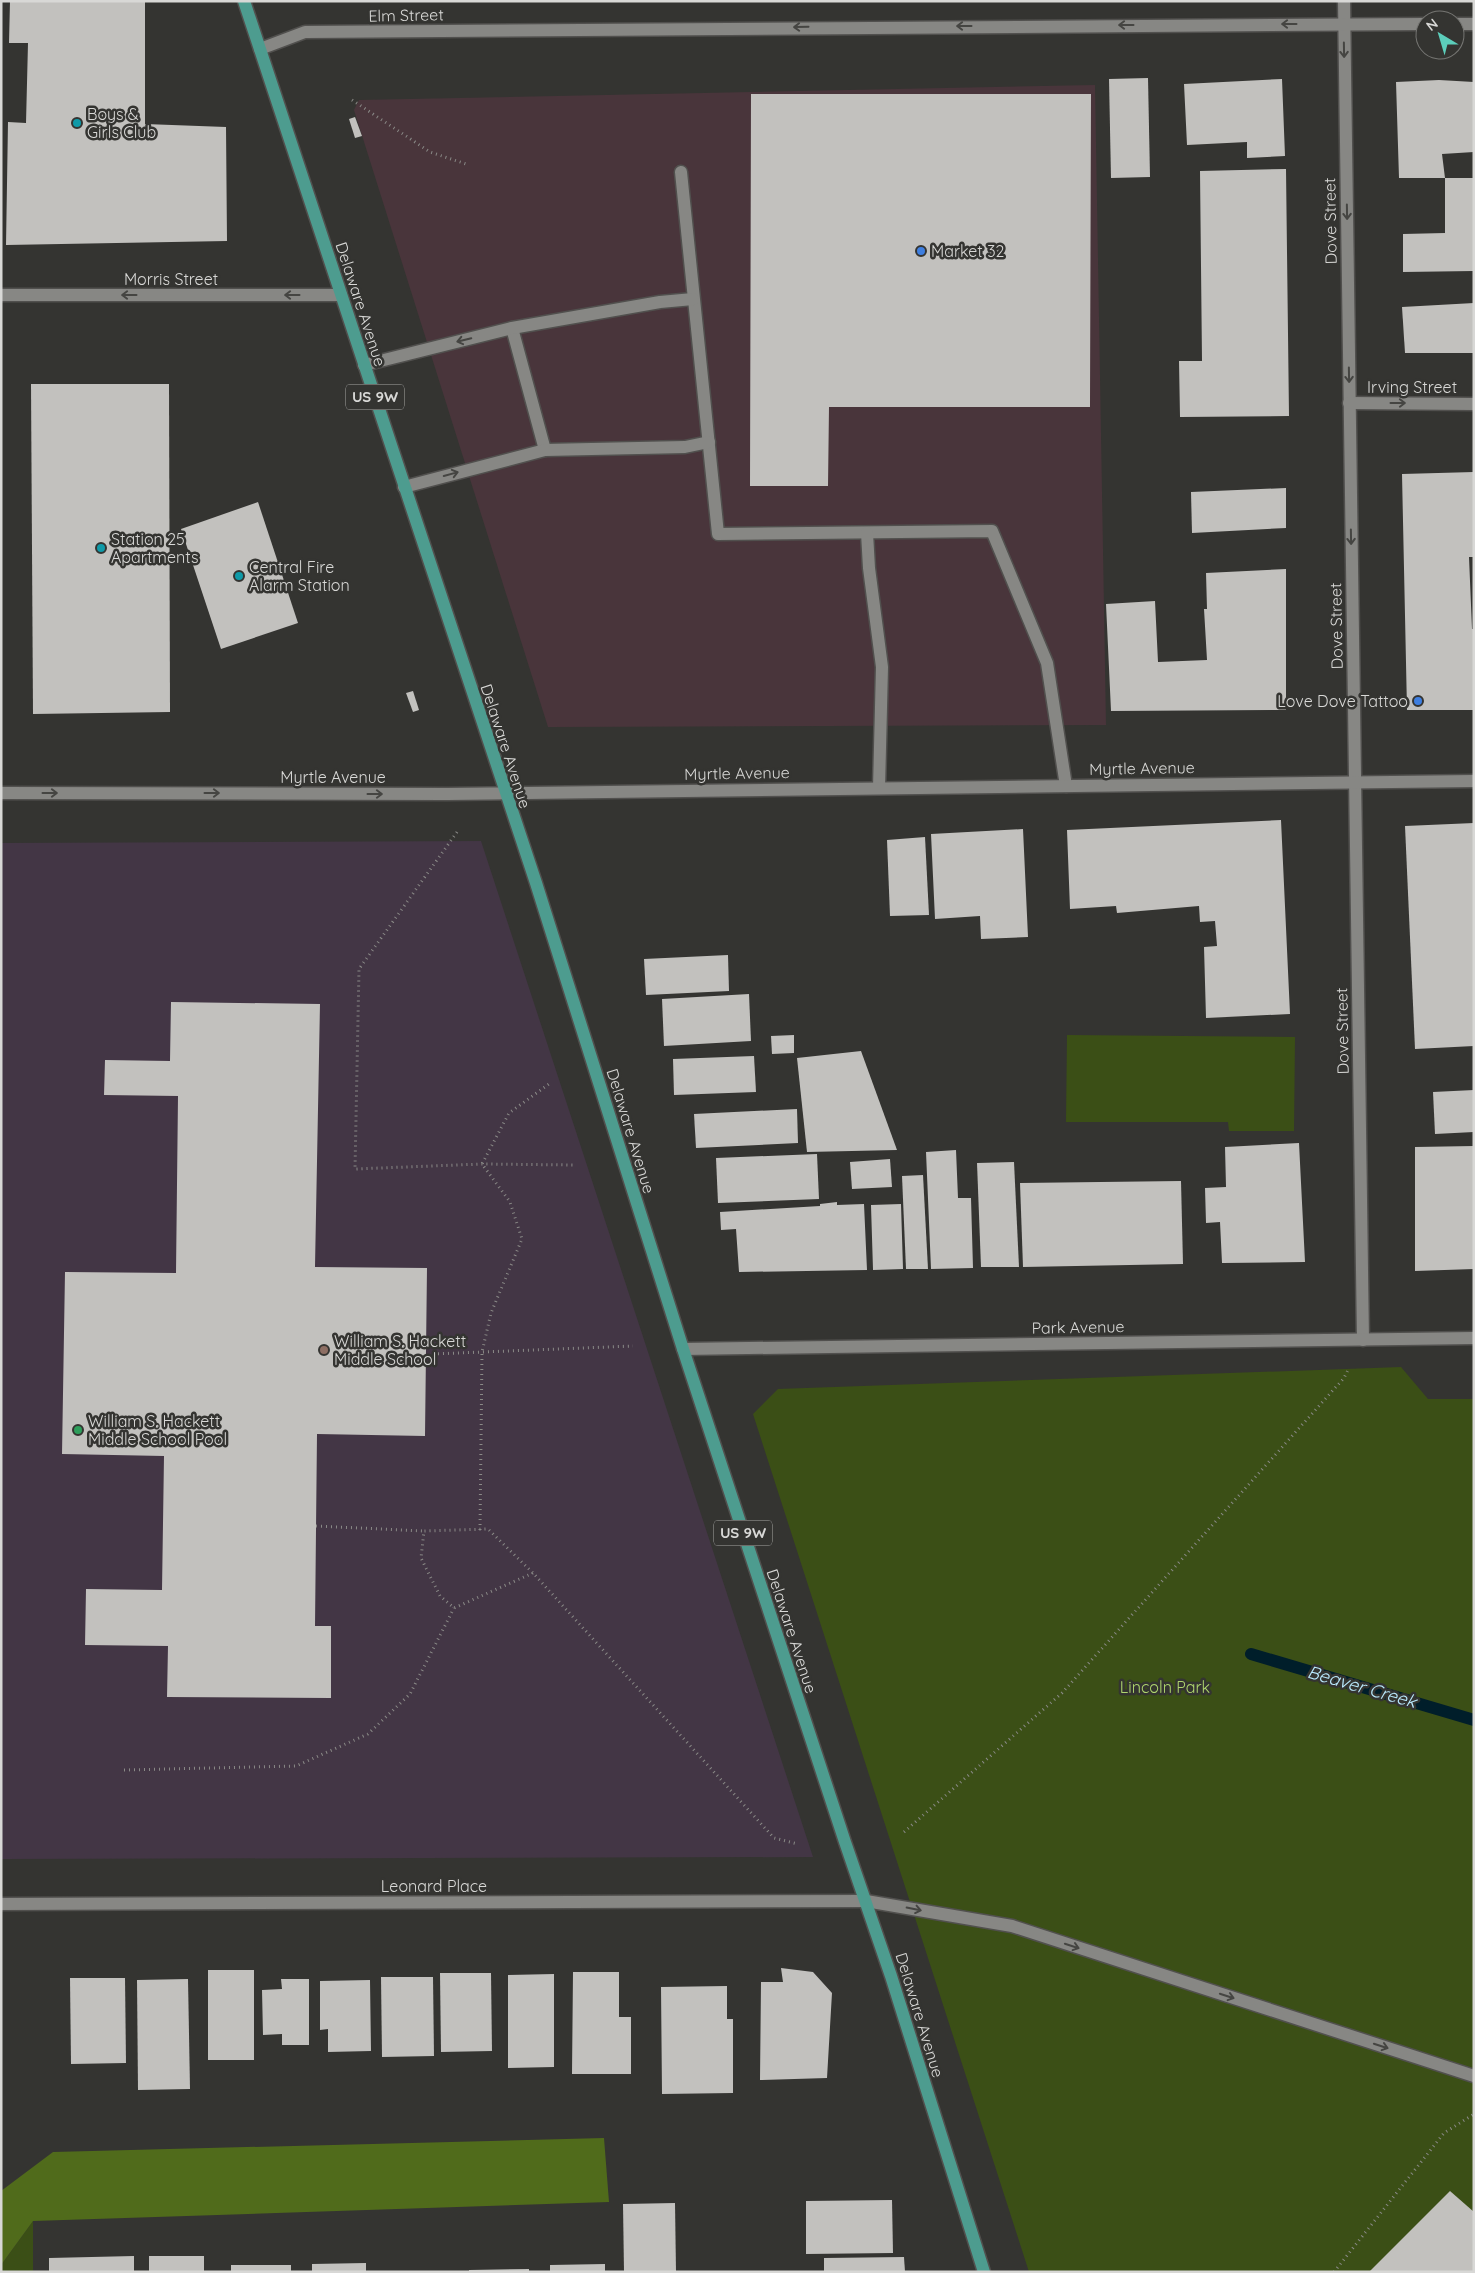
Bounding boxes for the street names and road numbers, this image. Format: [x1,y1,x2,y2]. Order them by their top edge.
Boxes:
street label: Elm Street [368,4,444,26]
street label: Dove Street [1319,177,1341,265]
street label: Delaware Avenue [331,239,391,369]
street label: Morris Street [124,269,218,289]
street label: Irving Street [1367,377,1457,397]
road number: US 9W [346,384,404,410]
street label: Dove Street [1325,582,1347,670]
street label: Delaware Avenue [476,681,536,811]
street label: Myrtle Avenue [1089,757,1195,779]
street label: Myrtle Avenue [684,762,790,784]
street label: Myrtle Avenue [280,767,386,787]
street label: Dove Street [1331,987,1353,1075]
street label: Delaware Avenue [602,1066,660,1196]
street label: Park Avenue [1031,1316,1125,1338]
road number: US 9W [714,1520,772,1546]
street label: Delaware Avenue [762,1566,822,1696]
street label: Leonard Place [381,1876,487,1896]
street label: Delaware Avenue [891,1950,949,2080]

